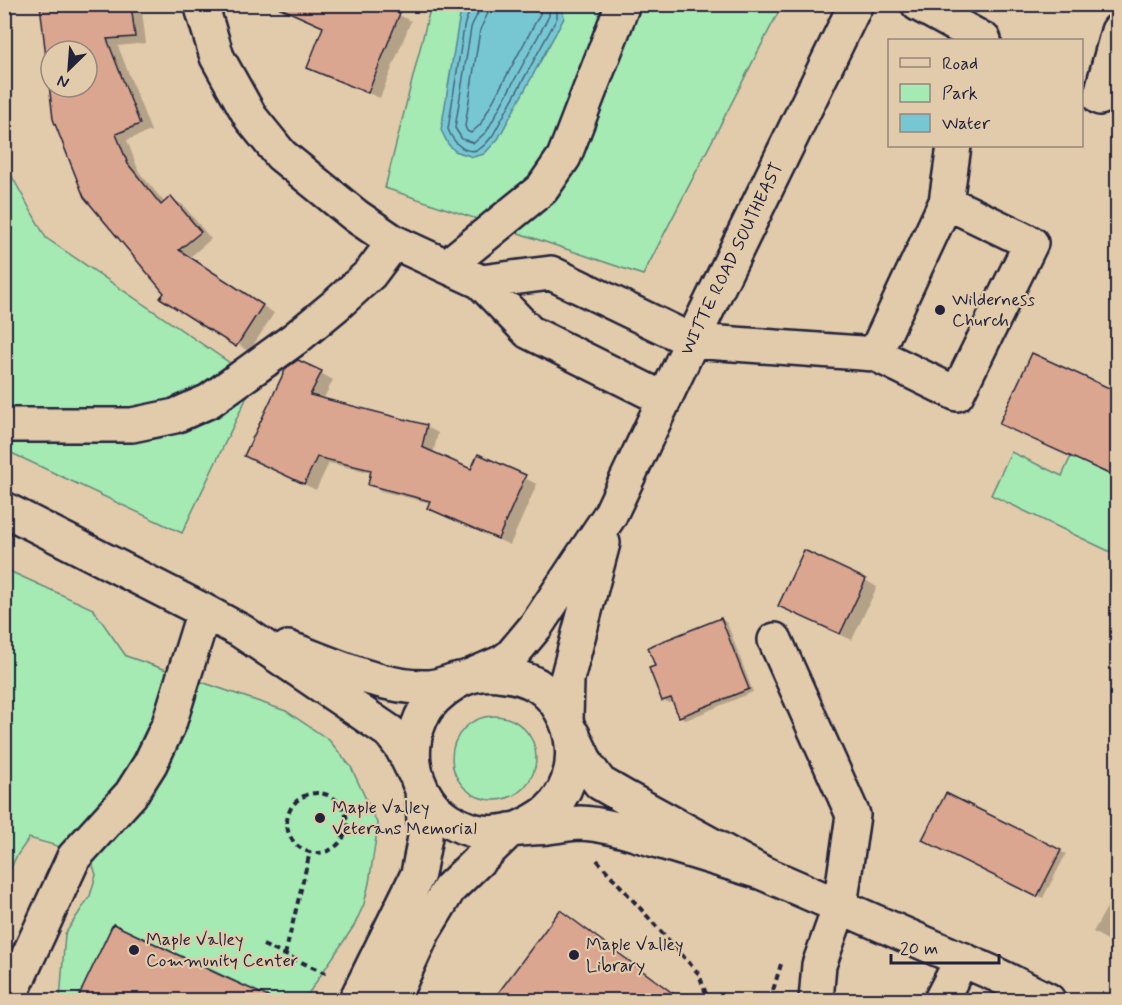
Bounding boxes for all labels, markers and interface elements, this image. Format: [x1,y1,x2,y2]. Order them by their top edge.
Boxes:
north arrow [39,39,99,99]
legend [888,39,1083,147]
text: Road [942,52,978,76]
text: N [54,69,73,93]
text: Park [942,82,978,106]
text: Water [942,112,991,136]
street label: WITTE ROAD SOUTHEAST [675,159,789,359]
place label: Wilderness Church [952,288,1035,333]
marker: Wilderness Church [933,303,947,317]
place label: Maple Valley Veterans Memorial [332,796,477,841]
marker: Maple Valley Veterans Memorial [313,811,327,825]
scale bar [891,927,999,965]
place label: Maple Valley Community Center [146,928,299,973]
place label: Maple Valley Library [586,933,684,978]
text: 20 m [900,937,938,961]
marker: Maple Valley Community Center [127,943,141,957]
marker: Maple Valley Library [567,948,581,962]

